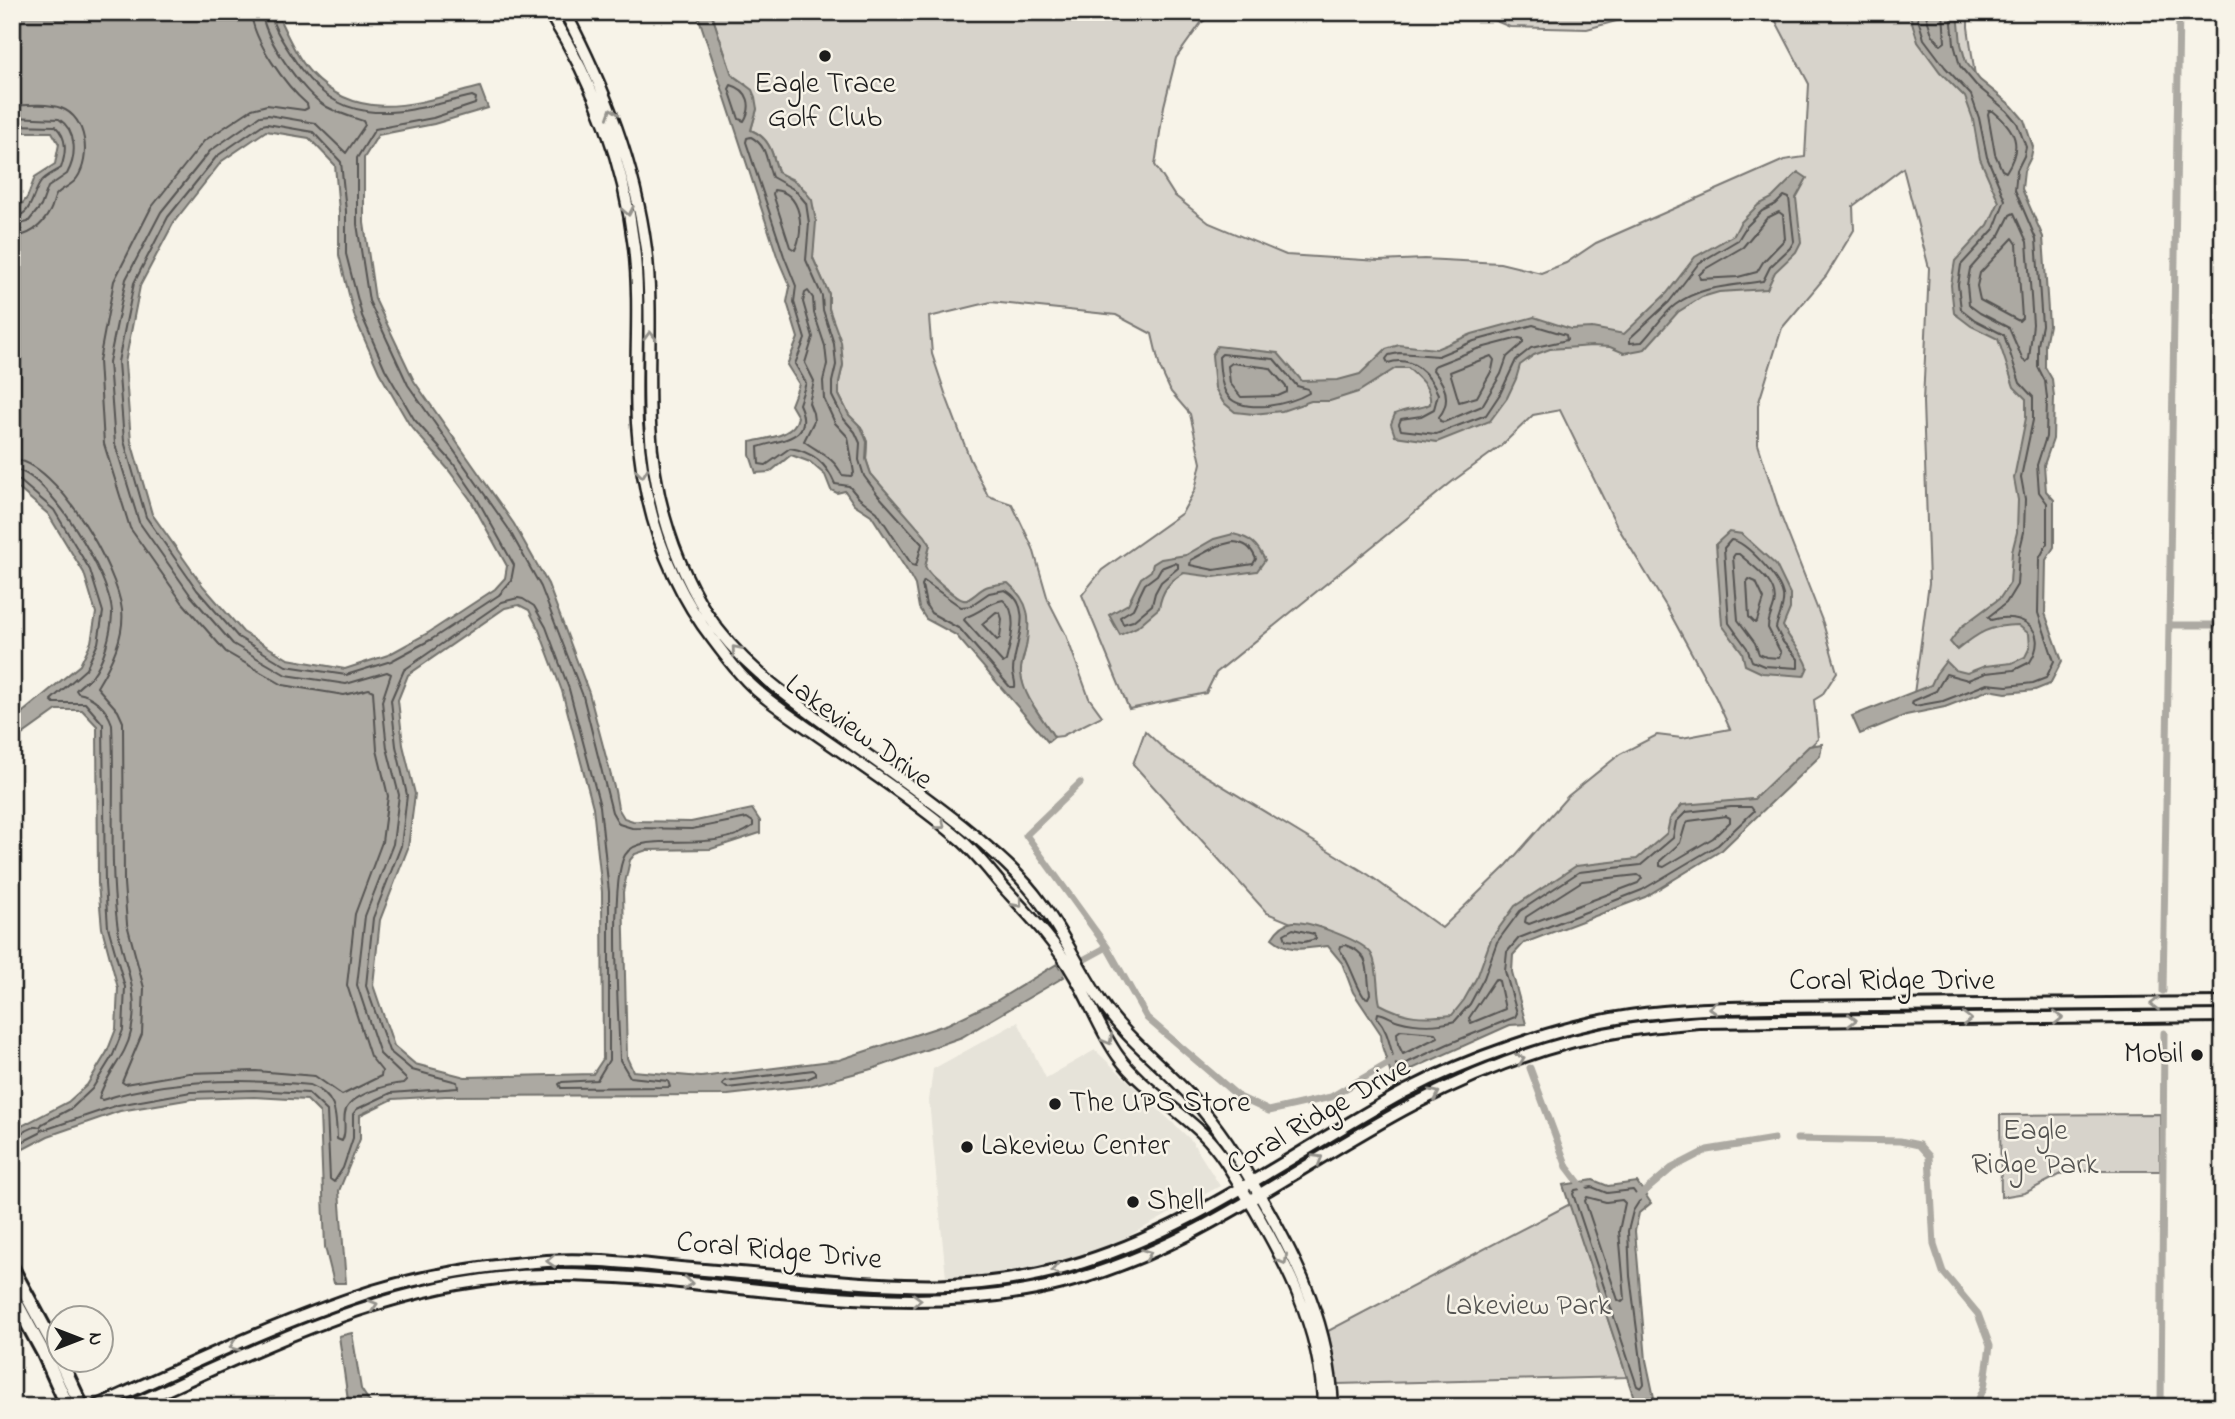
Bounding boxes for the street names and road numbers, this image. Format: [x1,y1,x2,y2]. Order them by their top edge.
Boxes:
street label: Lakeview Drive [775,664,942,802]
street label: Coral Ridge Drive [1789,960,1996,1004]
street label: Coral Ridge Drive [1219,1046,1420,1188]
street label: Coral Ridge Drive [674,1221,884,1283]

